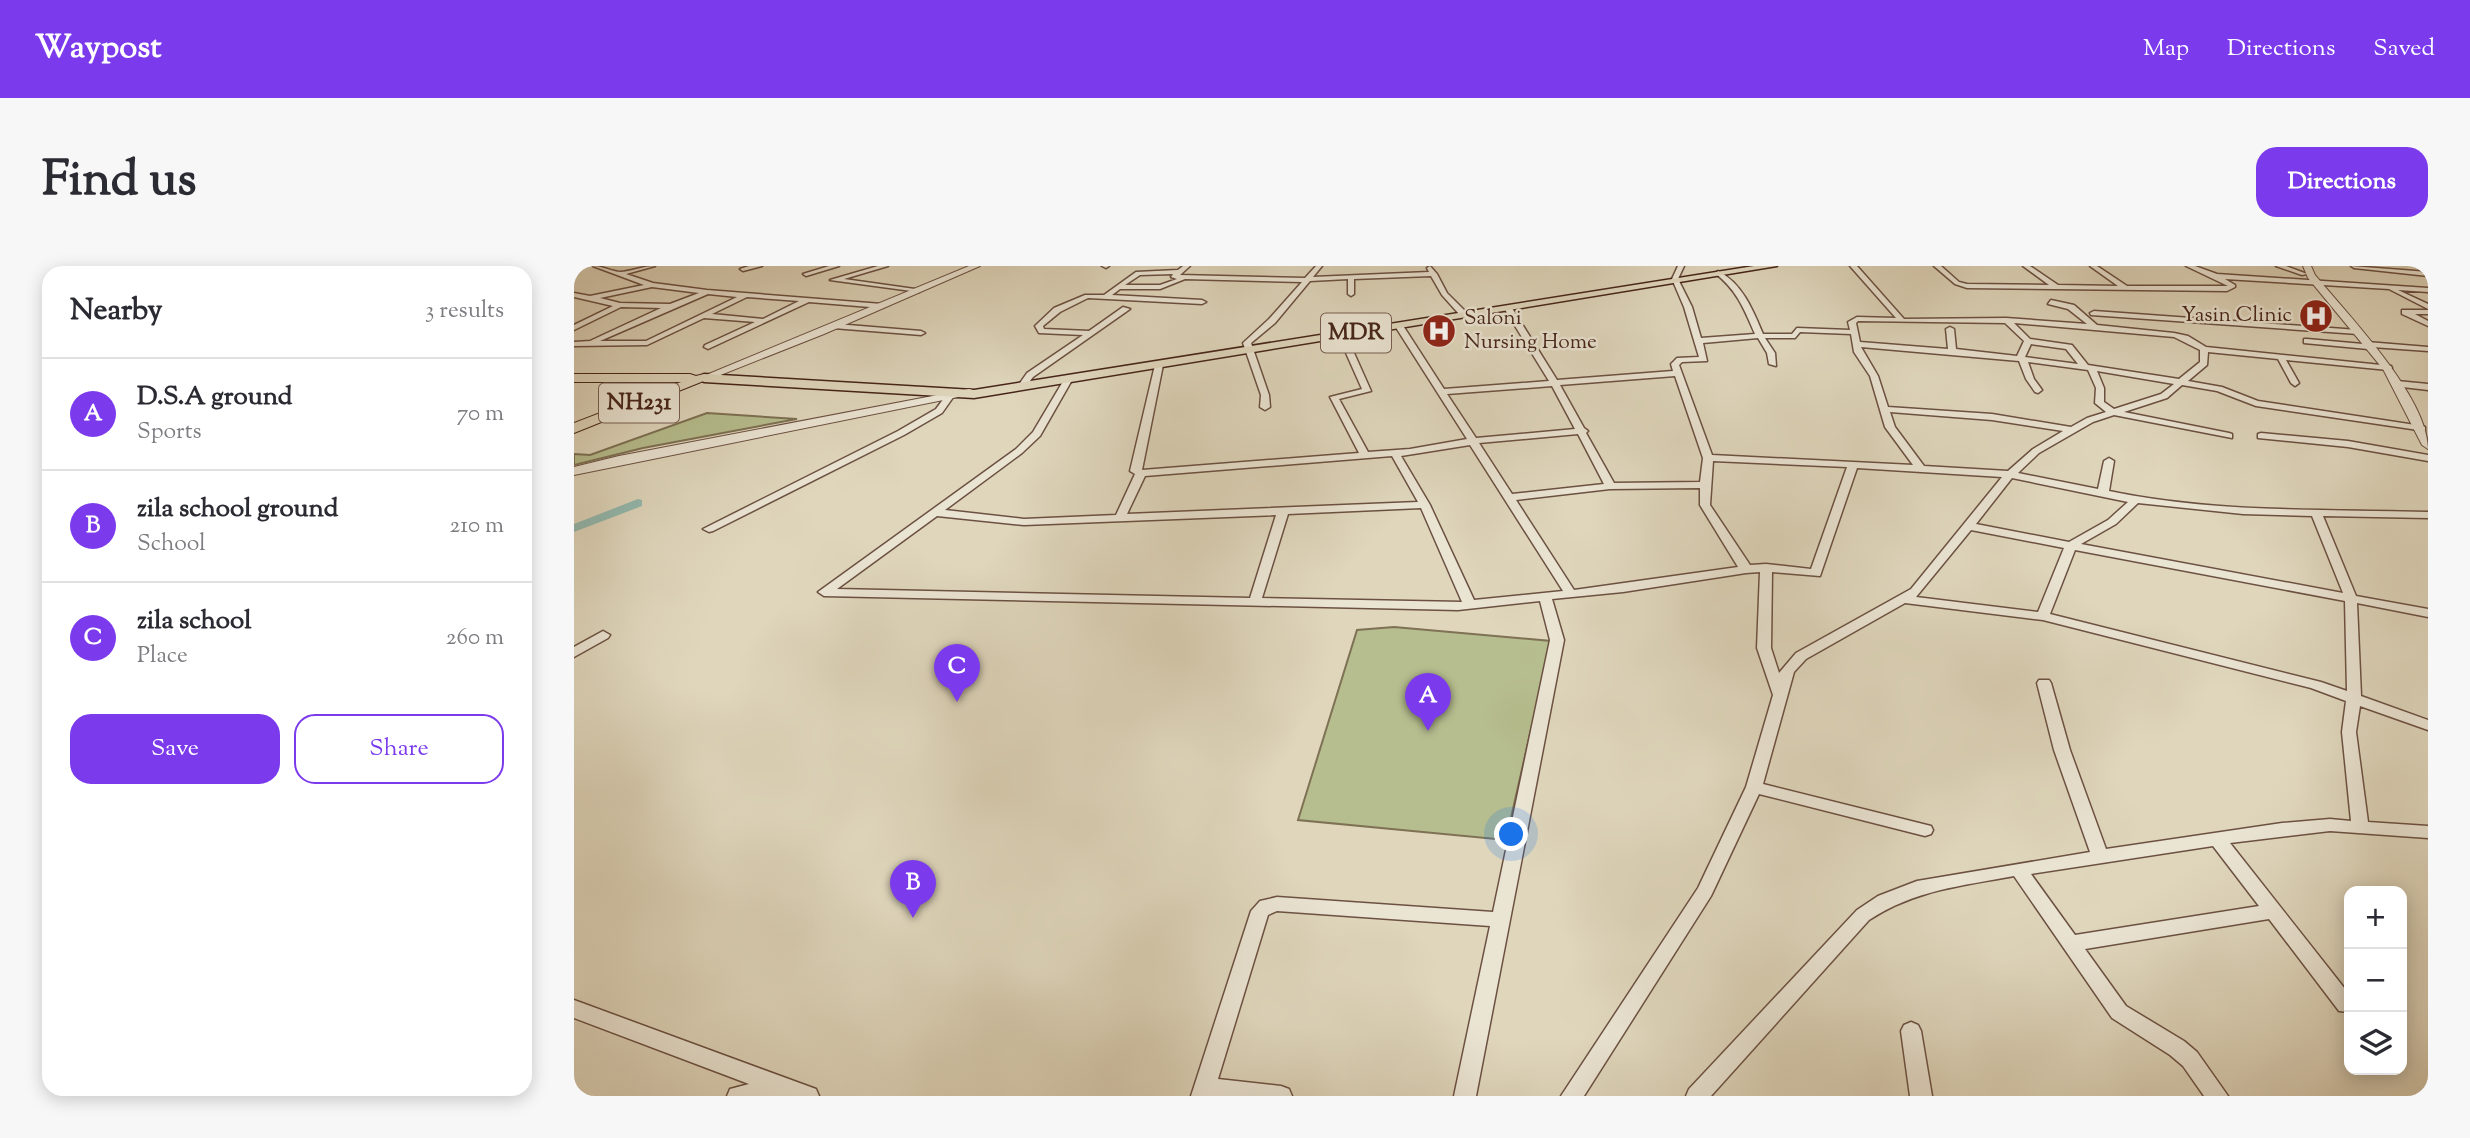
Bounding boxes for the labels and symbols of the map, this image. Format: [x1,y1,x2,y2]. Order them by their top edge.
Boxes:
hospital icon: Yasin Clinic [2297,297,2335,335]
place label: Yasin Clinic [2181,301,2292,331]
place label: Saloni Nursing Home [1464,304,1597,358]
hospital icon: Saloni Nursing Home [1420,312,1458,350]
road number: MDR [1321,314,1391,352]
road number: NH231 [599,384,679,422]
pin: C [934,644,980,702]
pin: A [1405,673,1451,731]
your location [1494,817,1528,851]
pin: B [890,860,936,918]

